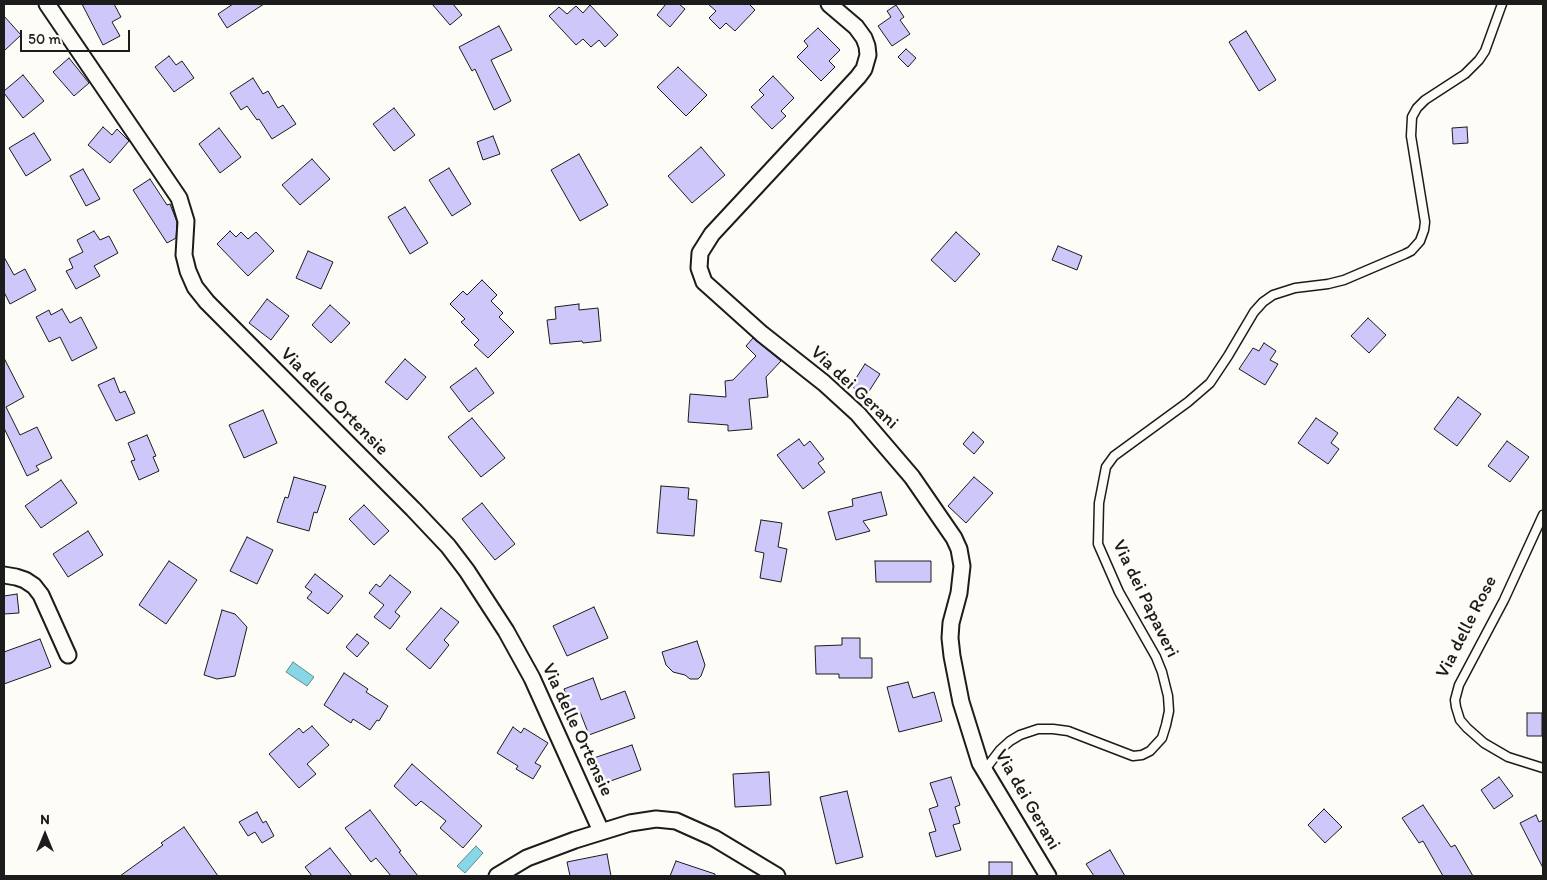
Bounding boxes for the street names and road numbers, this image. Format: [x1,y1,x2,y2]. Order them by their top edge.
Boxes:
street label: Via dei Gerani [805,341,903,435]
street label: Via delle Ortensie [275,343,393,461]
street label: Via dei Papaveri [1107,536,1183,662]
street label: Via delle Rose [1431,572,1503,682]
street label: Via delle Ortensie [536,660,618,800]
street label: Via dei Gerani [989,746,1065,854]

